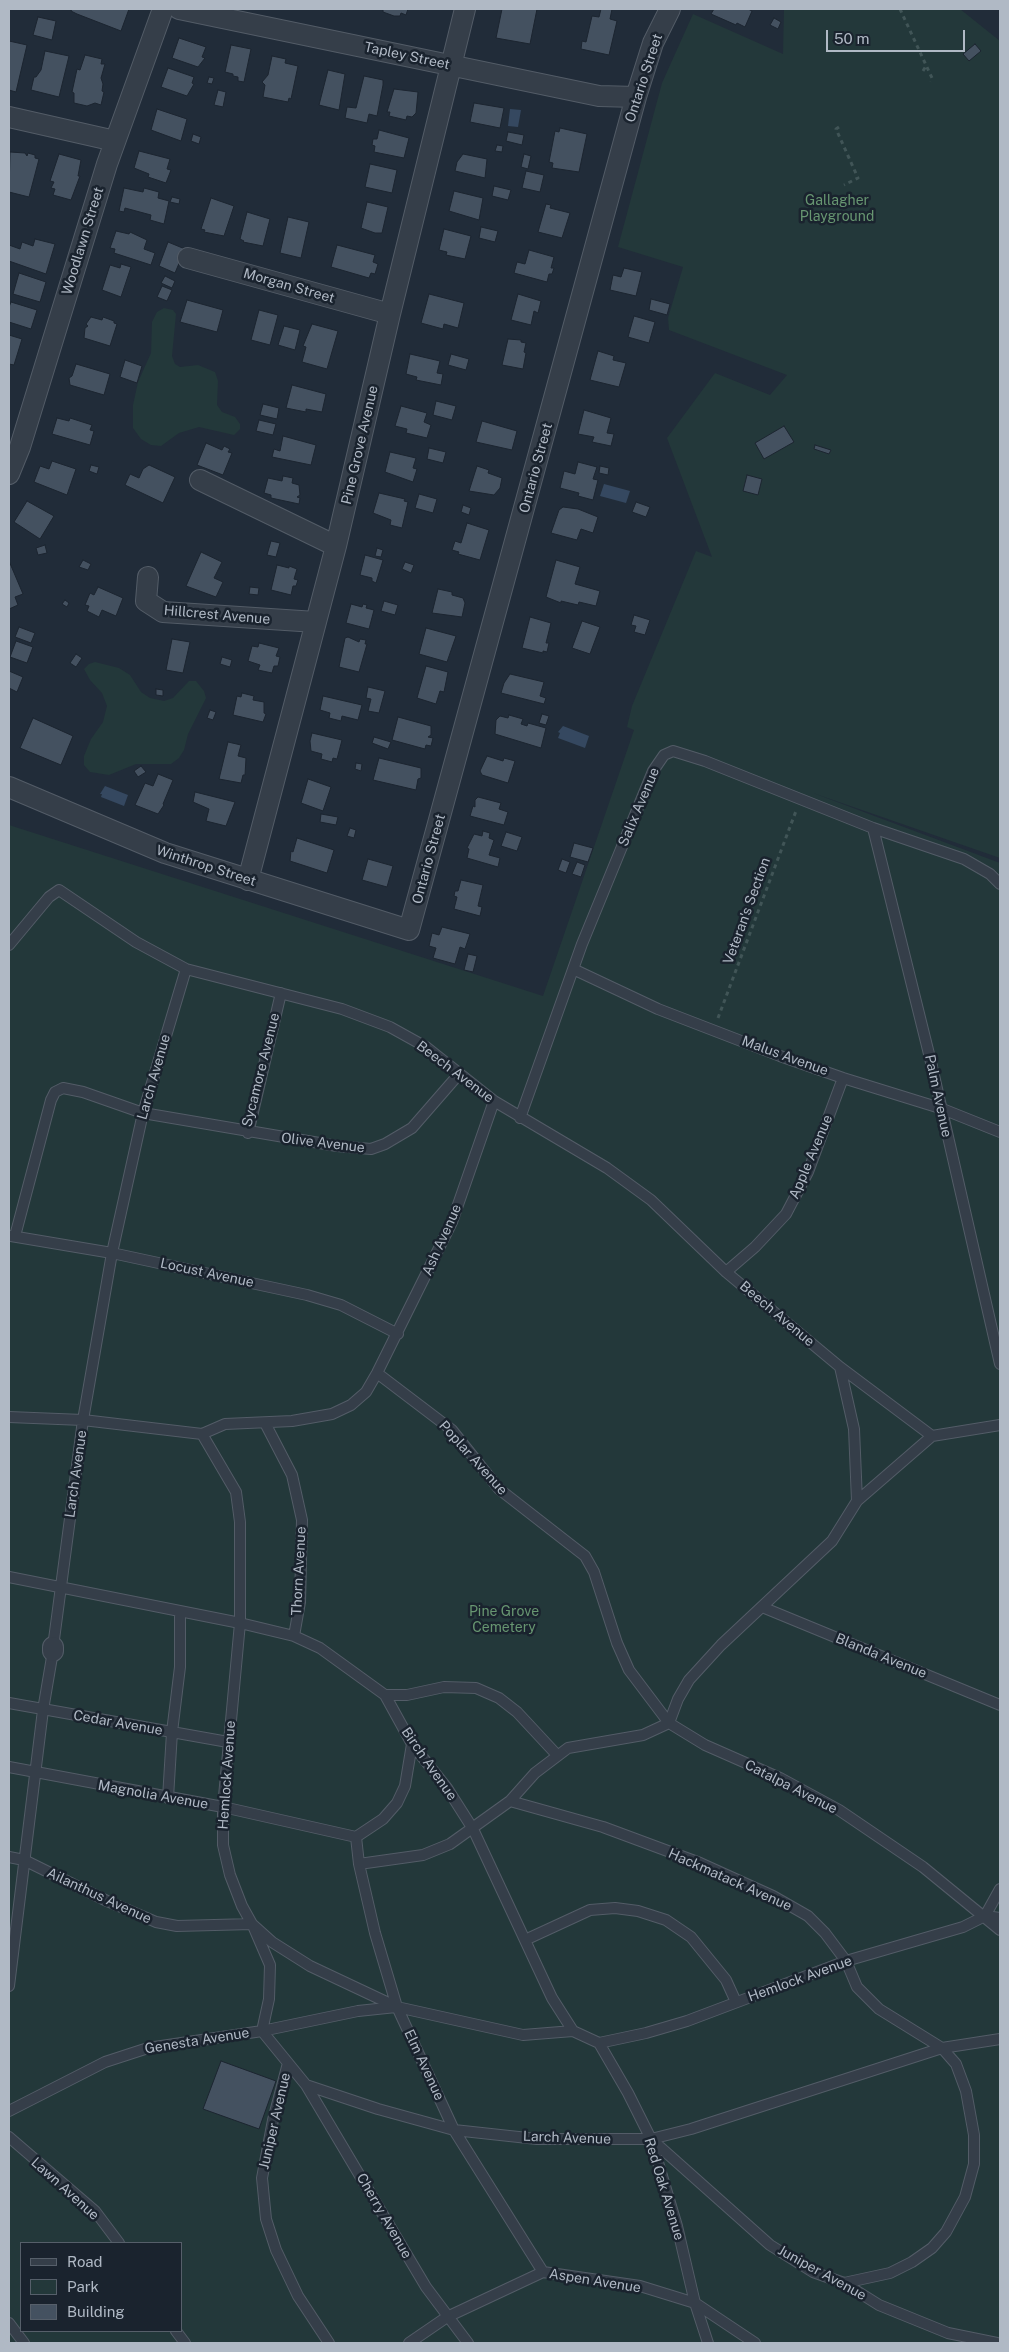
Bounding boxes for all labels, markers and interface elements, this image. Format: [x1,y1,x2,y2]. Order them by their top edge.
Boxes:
scale bar [829,20,968,52]
text: 50 m [834,30,869,47]
street label: Ontario Street [622,32,666,124]
street label: Tapley Street [363,39,451,73]
street label: Woodlawn Street [59,185,107,297]
park label: Gallagher Playground [800,193,874,226]
street label: Morgan Street [241,265,337,307]
street label: Pine Grove Avenue [338,384,382,506]
street label: Ontario Street [516,421,556,515]
street label: Hillcrest Avenue [163,602,271,628]
street label: Salix Avenue [615,765,663,849]
street label: Ontario Street [409,812,449,906]
street label: Winthrop Street [154,842,258,890]
street label: Veteran's Section [720,855,774,967]
street label: Sycamore Avenue [239,1011,283,1129]
street label: Larch Avenue [134,1032,174,1122]
street label: Malus Avenue [739,1033,831,1079]
street label: Beech Avenue [413,1037,497,1107]
street label: Palm Avenue [921,1053,955,1139]
street label: Apple Avenue [786,1112,836,1202]
street label: Olive Avenue [280,1130,366,1156]
street label: Ash Avenue [419,1202,465,1278]
street label: Locust Avenue [159,1255,255,1291]
street label: Beech Avenue [736,1278,818,1350]
street label: Poplar Avenue [435,1417,511,1499]
street label: Larch Avenue [62,1429,90,1519]
street label: Thorn Avenue [288,1526,310,1616]
park label: Pine Grove Cemetery [469,1604,539,1636]
street label: Blanda Avenue [833,1630,929,1682]
street label: Cedar Avenue [72,1707,164,1739]
street label: Hemlock Avenue [215,1720,239,1830]
street label: Birch Avenue [398,1724,460,1804]
street label: Catalpa Avenue [742,1756,840,1818]
street label: Magnolia Avenue [97,1777,209,1813]
street label: Hackmatack Avenue [666,1845,794,1915]
street label: Ailanthus Avenue [44,1864,154,1928]
street label: Hemlock Avenue [746,1952,854,2006]
street label: Genesta Avenue [143,2024,251,2058]
street label: Elm Avenue [400,2027,448,2103]
street label: Juniper Avenue [256,2071,294,2171]
street label: Larch Avenue [523,2128,611,2148]
street label: Red Oak Avenue [640,2136,688,2242]
street label: Lawn Avenue [27,2154,103,2224]
street label: Cherry Avenue [353,2170,415,2262]
legend [20,2242,182,2332]
street label: Juniper Avenue [775,2242,869,2304]
text: Road [67,2253,103,2270]
street label: Aspen Avenue [548,2265,642,2297]
text: Park [67,2278,99,2295]
text: Building [67,2303,125,2320]

